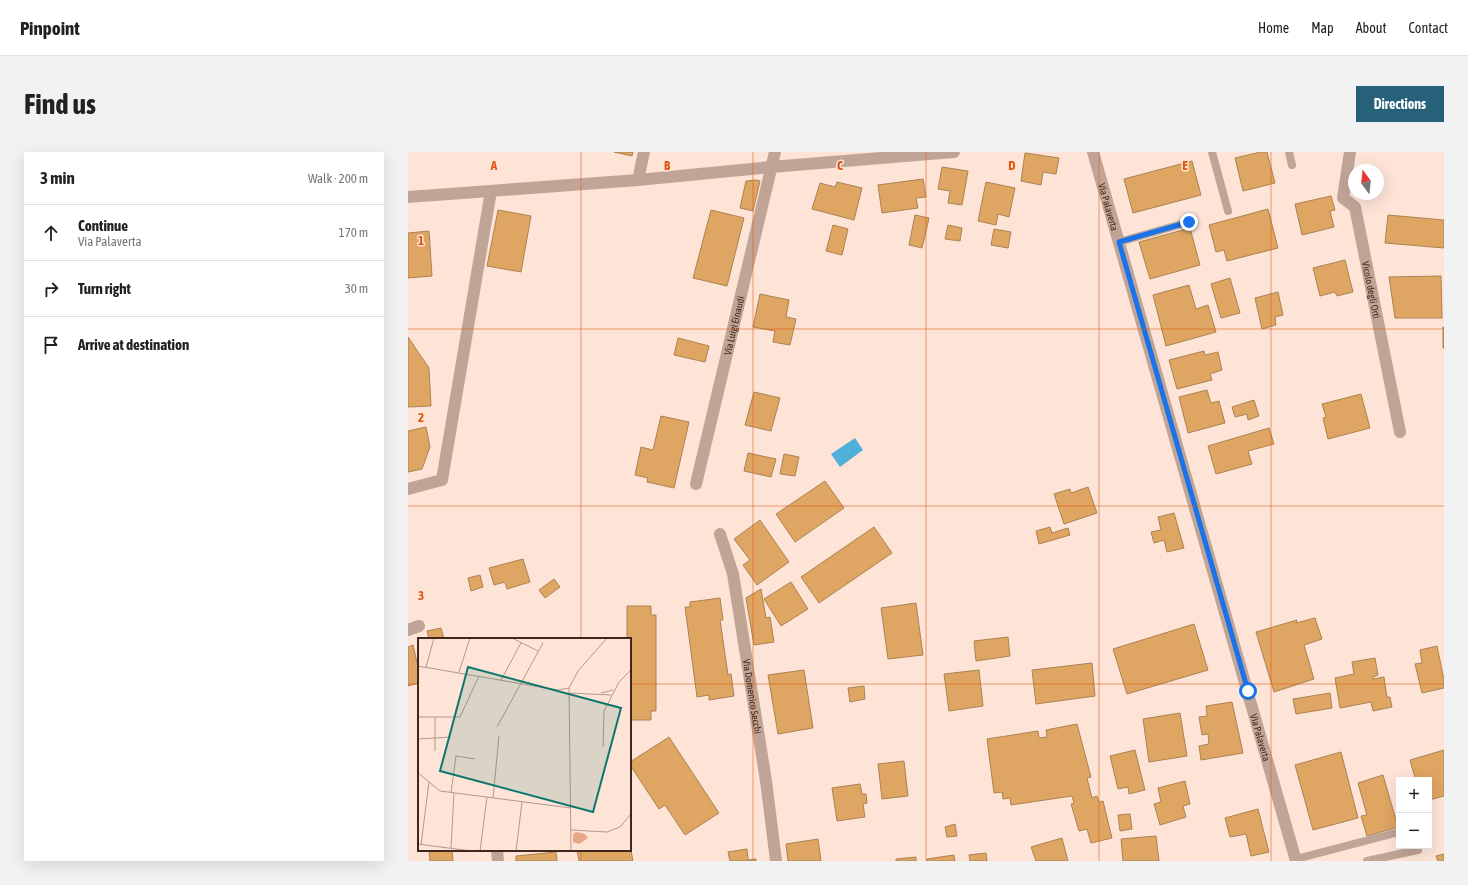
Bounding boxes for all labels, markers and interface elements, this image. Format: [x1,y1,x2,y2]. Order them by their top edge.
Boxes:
text: Pinpoint [20,17,80,39]
text: Home [1258,20,1289,36]
text: Map [1311,20,1334,36]
text: About [1356,20,1387,36]
text: Contact [1409,20,1448,36]
button: Directions [1356,86,1444,122]
text: Find us [24,88,96,120]
text: A [490,158,498,173]
text: B [664,158,671,173]
text: C [837,158,843,173]
text: D [1008,158,1016,173]
text: E [1182,158,1188,173]
north arrow [1348,164,1384,200]
text: 3 min [40,168,75,188]
text: Walk · 200 m [308,171,368,186]
street label: Via Palaverta [1096,182,1120,232]
route end [1180,213,1198,231]
text: Continue [78,217,128,234]
icon: ahead [40,222,62,244]
text: 170 m [339,225,368,240]
text: 1 [418,233,424,248]
text: Via Palaverta [78,234,141,249]
street label: Vicolo degli Orti [1360,260,1382,320]
icon: right [40,278,62,300]
text: Turn right [78,280,131,297]
text: 30 m [345,281,368,296]
street label: Via Luigi Einaudi [722,295,747,356]
icon: arrive [40,334,62,356]
text: Arrive at destination [78,336,189,353]
text: 2 [418,410,424,425]
text: 3 [418,588,424,603]
inset map [418,638,631,851]
street label: Via Domenico Secchi [741,658,763,735]
route start [1239,682,1257,700]
street label: Via Palaverta [1248,713,1272,763]
map controls [1396,777,1432,849]
button: + [1396,777,1432,813]
button: − [1396,813,1432,849]

